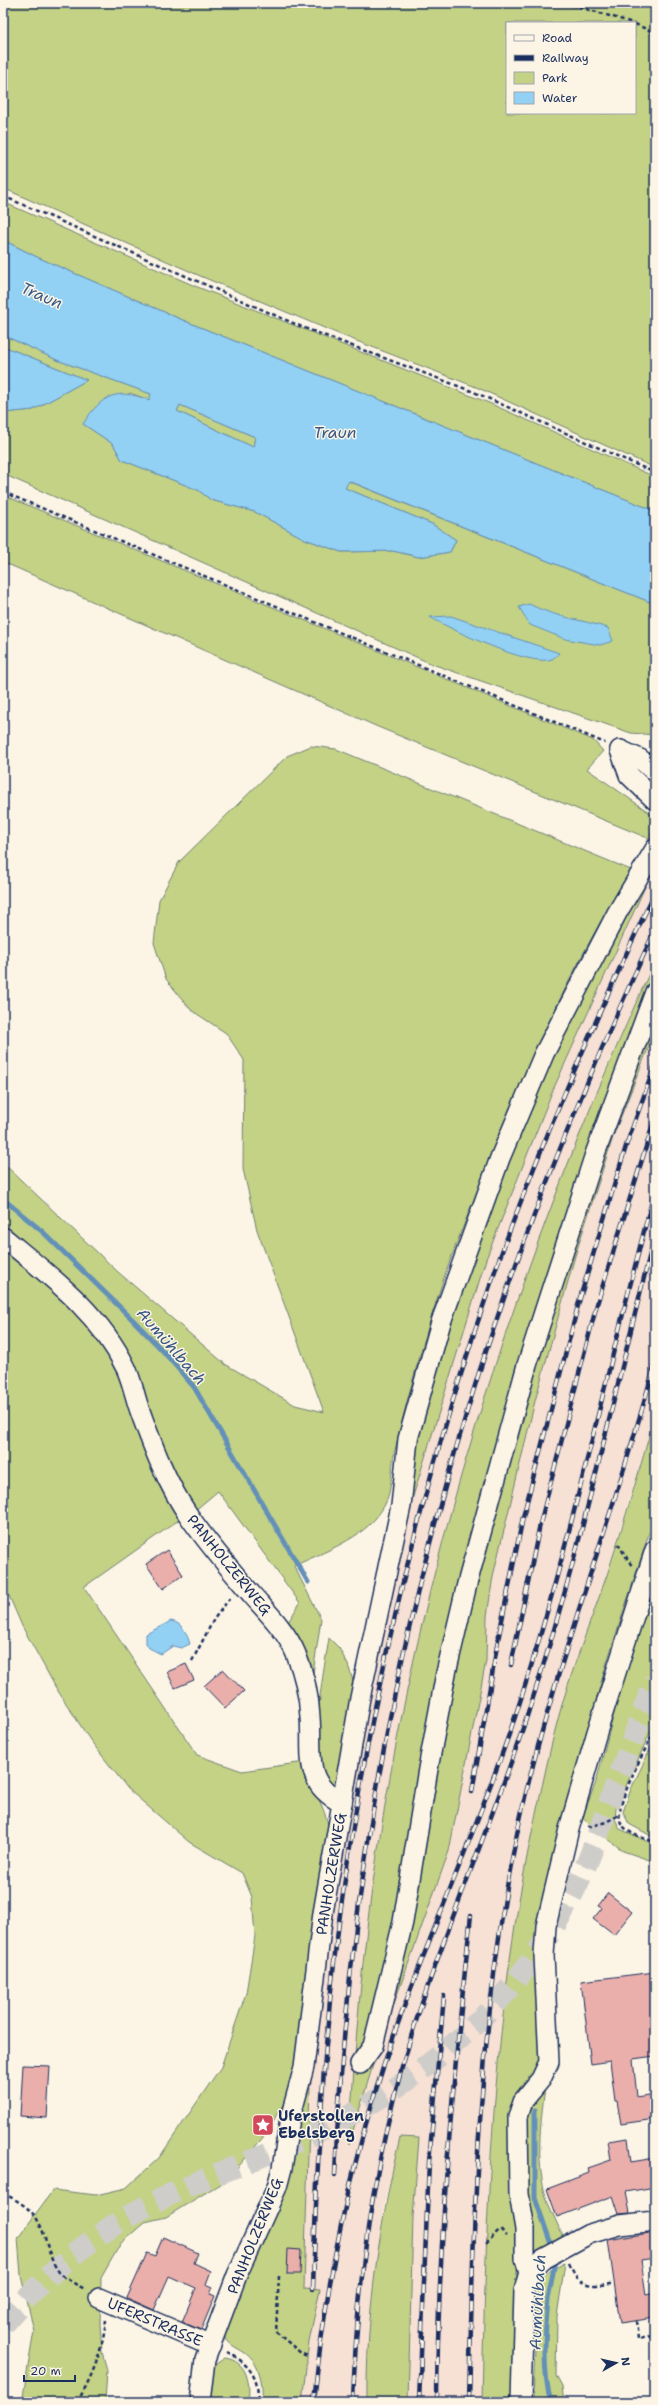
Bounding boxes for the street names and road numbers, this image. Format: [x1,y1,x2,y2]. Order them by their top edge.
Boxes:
street label: PANHOLZERWEG [182,1511,276,1619]
street label: PANHOLZERWEG [311,1811,351,1937]
street label: PANHOLZERWEG [223,2175,287,2297]
street label: UFERSTRASSE [104,2293,206,2351]

